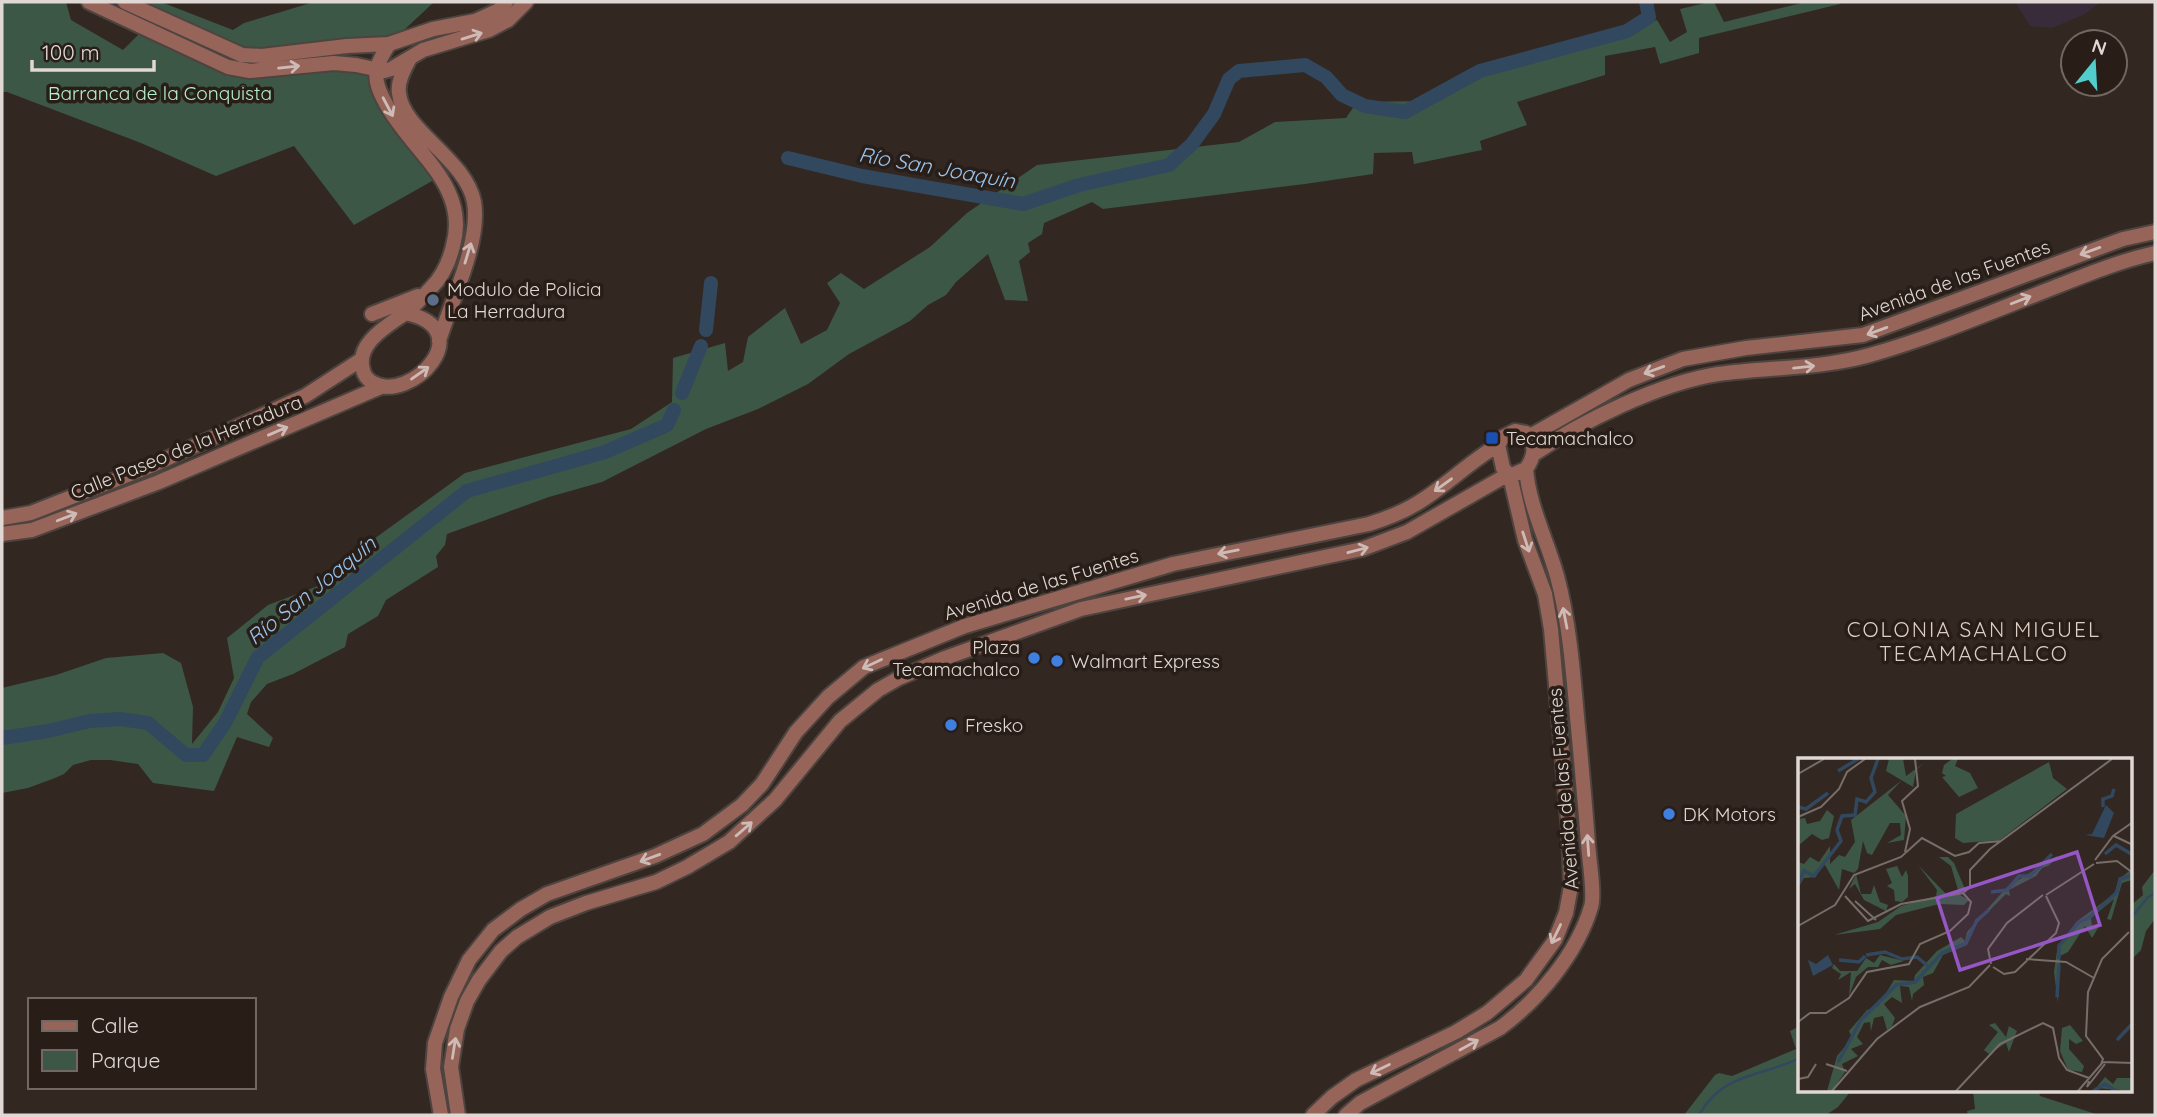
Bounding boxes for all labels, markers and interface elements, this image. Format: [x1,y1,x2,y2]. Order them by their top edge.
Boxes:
scale bar [32,28,154,72]
one-way arrow [461,28,483,41]
north arrow [2059,28,2129,98]
text: N [2089,33,2110,60]
text: 100 m [42,39,100,65]
one-way arrow [277,60,300,73]
park label: Barranca de la Conquista [48,81,272,105]
one-way arrow [382,96,395,117]
water label: Río San Joaquín [857,140,1018,194]
street label: Avenida de las Fuentes [1855,234,2053,326]
one-way arrow [463,242,476,264]
one-way arrow [2079,246,2101,258]
place label: Modulo de Policia La Herradura [447,277,602,323]
marker: Modulo de Policia La Herradura [425,292,441,308]
one-way arrow [2009,293,2031,306]
one-way arrow [1866,326,1888,338]
one-way arrow [1792,360,1815,373]
one-way arrow [1643,365,1665,377]
one-way arrow [410,366,429,380]
street label: Calle Paseo de la Herradura [67,390,305,504]
one-way arrow [267,423,288,436]
place label: Tecamachalco [1506,426,1634,450]
marker: Tecamachalco [1484,430,1500,446]
one-way arrow [1434,477,1453,492]
one-way arrow [56,509,78,522]
water label: Río San Joaquín [241,530,381,650]
one-way arrow [1521,531,1533,553]
one-way arrow [1347,542,1369,555]
street label: Avenida de las Fuentes [941,543,1141,625]
one-way arrow [1217,546,1240,559]
one-way arrow [1124,590,1147,604]
one-way arrow [1558,608,1571,630]
district label: COLONIA SAN MIGUEL TECAMACHALCO [1847,616,2101,666]
place label: Plaza Tecamachalco [892,635,1020,681]
place label: Walmart Express [1071,649,1220,673]
marker: Plaza Tecamachalco [1026,650,1042,666]
marker: Walmart Express [1049,653,1065,669]
one-way arrow [862,658,883,671]
street label: Avenida de las Fuentes [1542,687,1584,891]
place label: Fresko [965,713,1023,737]
marker: Fresko [943,717,959,733]
inset map [1798,758,2132,1092]
place label: DK Motors [1683,802,1776,826]
marker: DK Motors [1661,806,1677,822]
one-way arrow [734,821,752,837]
one-way arrow [1581,834,1594,857]
one-way arrow [639,853,661,865]
one-way arrow [1549,923,1563,944]
legend [28,998,256,1089]
text: Calle [91,1012,139,1038]
one-way arrow [448,1037,461,1060]
one-way arrow [1458,1038,1479,1051]
text: Parque [91,1047,160,1073]
one-way arrow [1370,1063,1391,1076]

